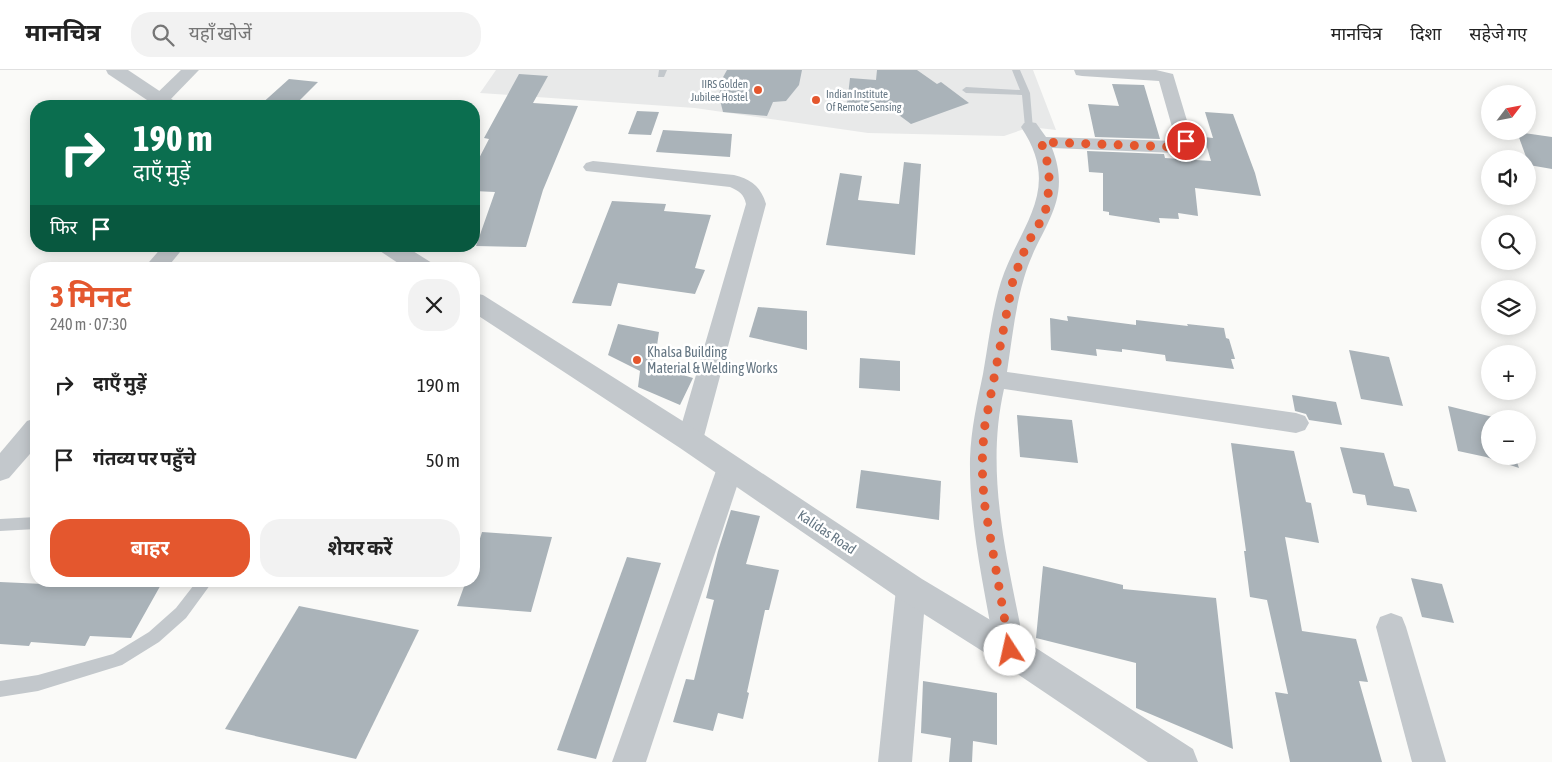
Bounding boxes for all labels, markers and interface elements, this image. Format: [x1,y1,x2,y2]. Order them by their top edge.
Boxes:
search box [131,12,481,57]
text: मानचित्र [25,19,101,46]
icon: search [149,21,177,49]
text: यहाँ खोजें [189,22,252,44]
text: मानचित्र [1331,23,1382,44]
text: दिशा [1410,23,1441,44]
text: सहेजे गए [1469,23,1527,44]
place label: IIRS Golden Jubilee Hostel [691,78,748,103]
marker: IIRS Golden Jubilee Hostel [752,84,764,96]
north arrow [1481,85,1536,140]
map controls [1481,85,1536,465]
place label: Indian Institute Of Remote Sensing [826,88,902,113]
marker: Indian Institute Of Remote Sensing [810,94,822,106]
text: 190 m [133,118,212,158]
icon: right [50,120,115,185]
pin [1165,120,1207,162]
icon: arrive [1172,127,1200,155]
button: sound [1481,150,1536,205]
text: दाएँ मुड़ें [133,159,191,185]
icon: arrive [87,215,115,243]
button: search [1481,215,1536,270]
text: फिर [50,216,77,238]
text: 3 मिनट [50,279,131,313]
button: close [408,279,460,331]
button: layers [1481,280,1536,335]
text: 240 m · 07:30 [50,315,127,333]
place label: Khalsa Building Material & Welding Works [647,344,778,376]
button: + [1481,345,1536,400]
marker: Khalsa Building Material & Welding Works [631,354,643,366]
icon: right [50,371,78,399]
text: दाएँ मुड़ें [93,372,147,394]
text: 190 m [417,374,460,396]
button: − [1481,410,1536,465]
icon: arrive [50,446,78,474]
text: गंतव्य पर पहुँचे [93,447,196,469]
text: 50 m [426,449,460,471]
street label: Kalidas Road [795,507,859,557]
button: बाहर [50,519,250,577]
button: शेयर करें [260,519,460,577]
position arrow [983,623,1035,675]

